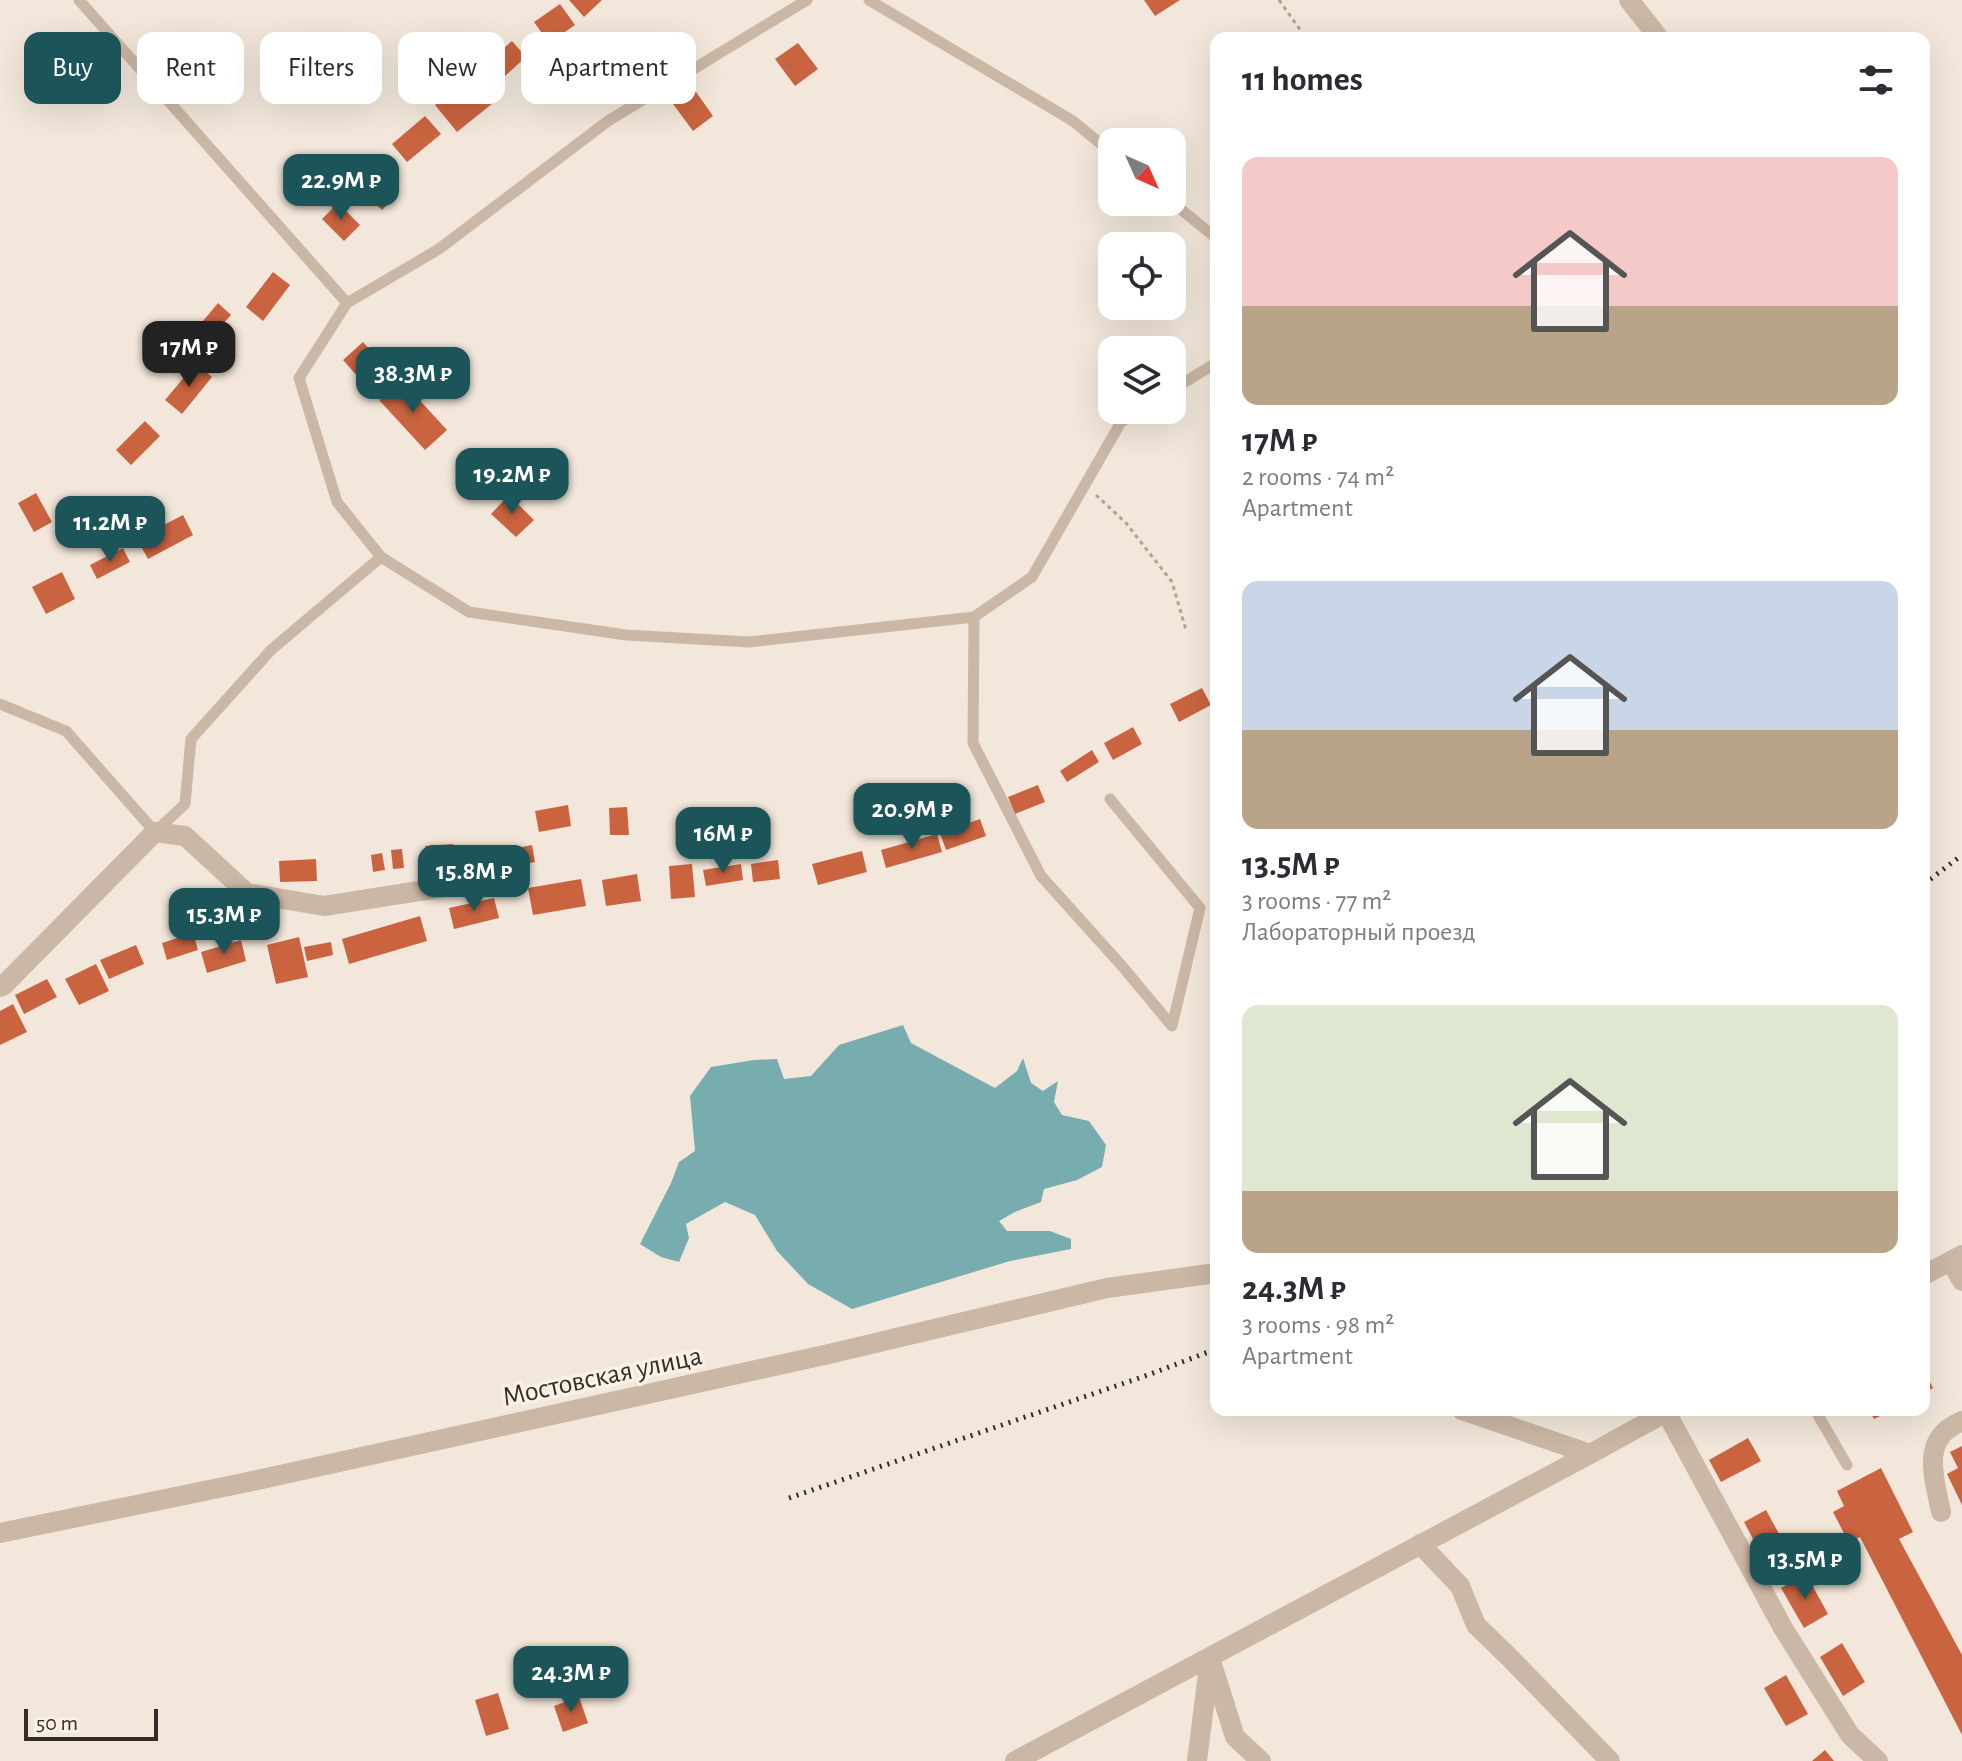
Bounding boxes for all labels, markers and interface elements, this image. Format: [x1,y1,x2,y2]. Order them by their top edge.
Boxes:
chip: Buy [24,32,121,104]
chip: Rent [137,32,244,104]
chip: Filters [260,32,382,104]
chip: New [398,32,505,104]
chip: Apartment [521,32,696,104]
icon: filters [1854,58,1898,102]
text: 11 homes [1242,63,1363,97]
north arrow [1098,128,1186,216]
map controls [1098,128,1186,424]
pin: 22.9M ₽ [267,154,415,222]
text: 22.9M ₽ [301,167,381,193]
icon: home [1498,209,1642,353]
button: locate [1098,232,1186,320]
pin: 17M ₽ [133,321,245,389]
text: 17M ₽ [160,334,218,360]
button: layers [1098,336,1186,424]
pin: 38.3M ₽ [339,347,487,415]
text: 38.3M ₽ [374,360,452,386]
text: 17M ₽ [1242,424,1317,458]
pin: 19.2M ₽ [438,448,586,516]
text: 19.2M ₽ [474,461,550,487]
text: 2 rooms · 74 m² [1242,464,1394,490]
text: Apartment [1242,495,1353,521]
pin: 11.2M ₽ [36,496,184,564]
text: 11.2M ₽ [73,509,147,535]
icon: home [1498,633,1642,777]
pin: 20.9M ₽ [838,783,986,851]
text: 20.9M ₽ [871,796,953,822]
pin: 16M ₽ [667,807,779,875]
text: 16M ₽ [694,820,752,846]
pin: 15.8M ₽ [400,845,548,913]
text: 13.5M ₽ [1242,848,1340,882]
text: 15.8M ₽ [436,858,512,884]
pin: 15.3M ₽ [150,888,298,956]
text: 3 rooms · 77 m² [1242,888,1391,914]
text: 15.3M ₽ [187,901,261,927]
text: Лабораторный проезд [1242,919,1476,945]
icon: home [1498,1057,1642,1201]
text: 24.3M ₽ [1242,1272,1346,1306]
text: 3 rooms · 98 m² [1242,1312,1394,1338]
street label: Мостовская улица [500,1342,705,1412]
text: Apartment [1242,1343,1353,1369]
pin: 13.5M ₽ [1731,1533,1879,1601]
text: 13.5M ₽ [1768,1546,1842,1572]
pin: 24.3M ₽ [497,1646,645,1714]
text: 24.3M ₽ [531,1659,611,1685]
scale bar [24,1705,158,1741]
text: 50 m [36,1712,78,1734]

